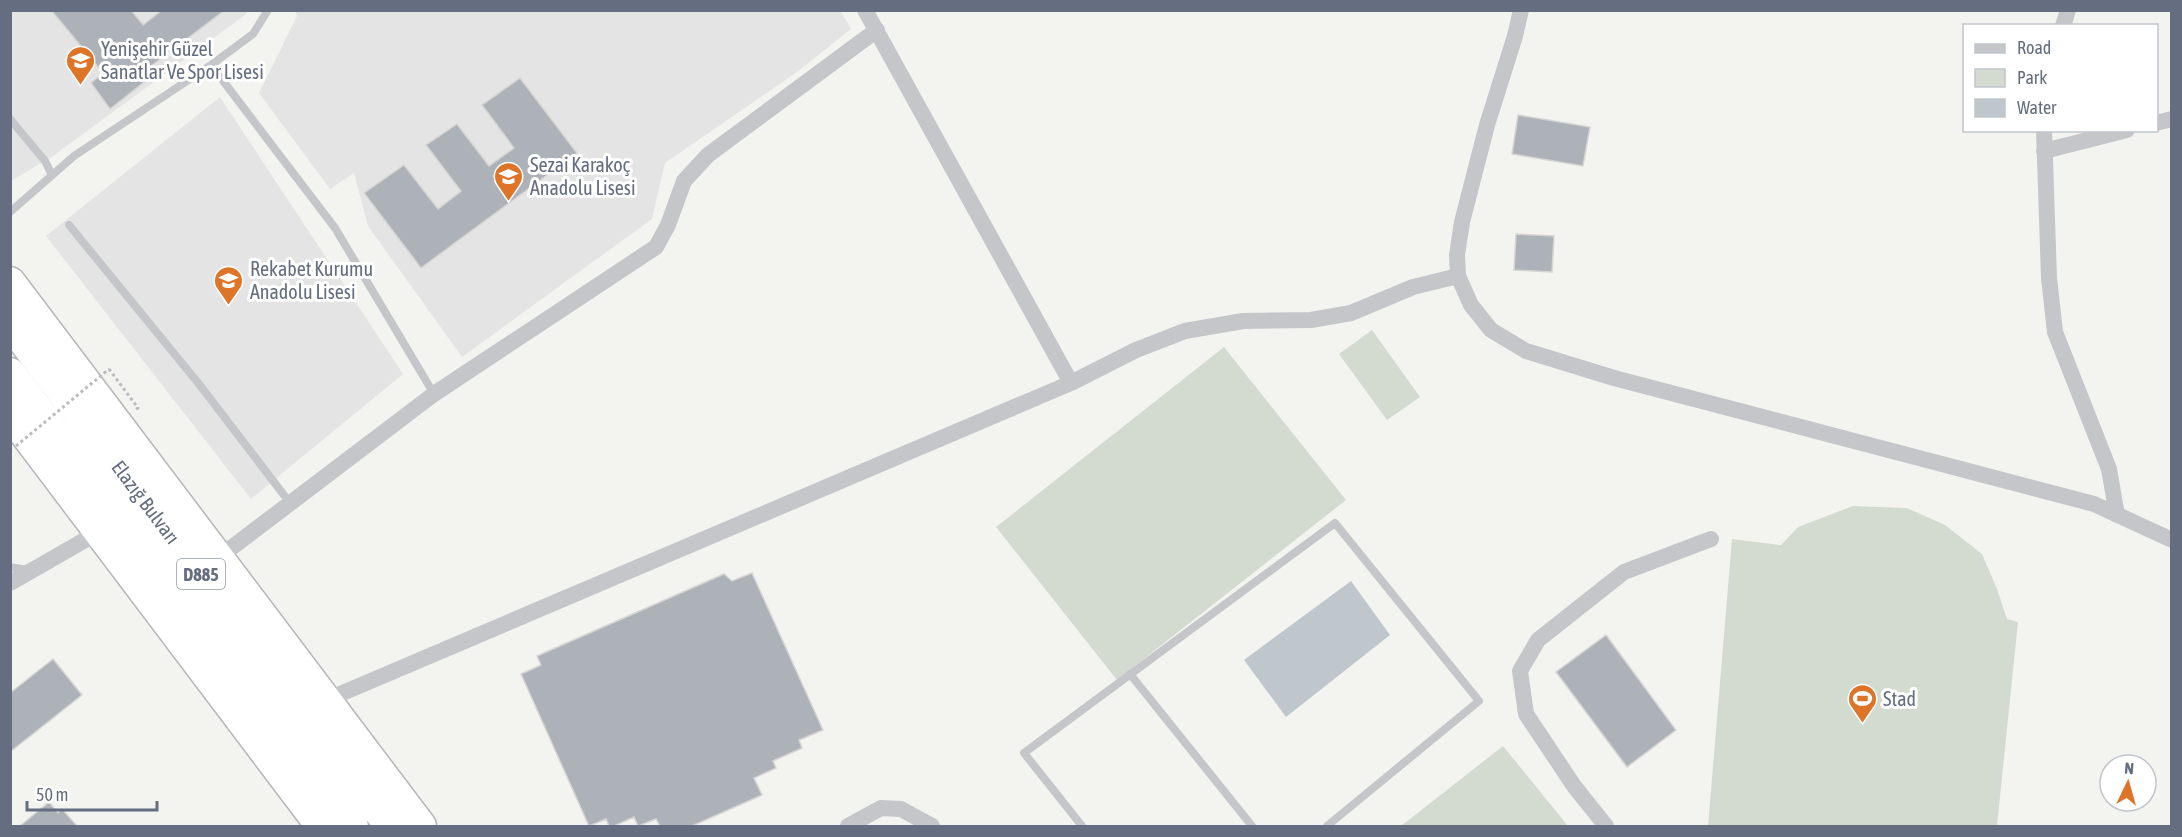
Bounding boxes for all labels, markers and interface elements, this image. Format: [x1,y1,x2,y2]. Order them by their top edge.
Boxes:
legend [1963,24,2158,132]
place label: Yenişehir Güzel Sanatlar Ve Spor Lisesi [101,37,264,83]
text: Road [2017,37,2051,58]
school or university icon: Yenişehir Güzel Sanatlar Ve Spor Lisesi [64,44,96,86]
text: Park [2017,67,2047,88]
text: Water [2017,97,2057,118]
place label: Sezai Karakoç Anadolu Lisesi [530,153,636,199]
school or university icon: Sezai Karakoç Anadolu Lisesi [493,160,525,202]
place label: Rekabet Kurumu Anadolu Lisesi [250,257,373,303]
school or university icon: Rekabet Kurumu Anadolu Lisesi [213,264,245,306]
street label: Elazığ Bulvarı [107,456,185,548]
road number: D885 [177,559,225,589]
sports icon: Stad [1846,682,1878,724]
place label: Stad [1883,687,1916,710]
north arrow [2098,753,2158,813]
text: N [2124,759,2135,777]
scale bar [27,774,158,812]
text: 50 m [36,784,68,805]

